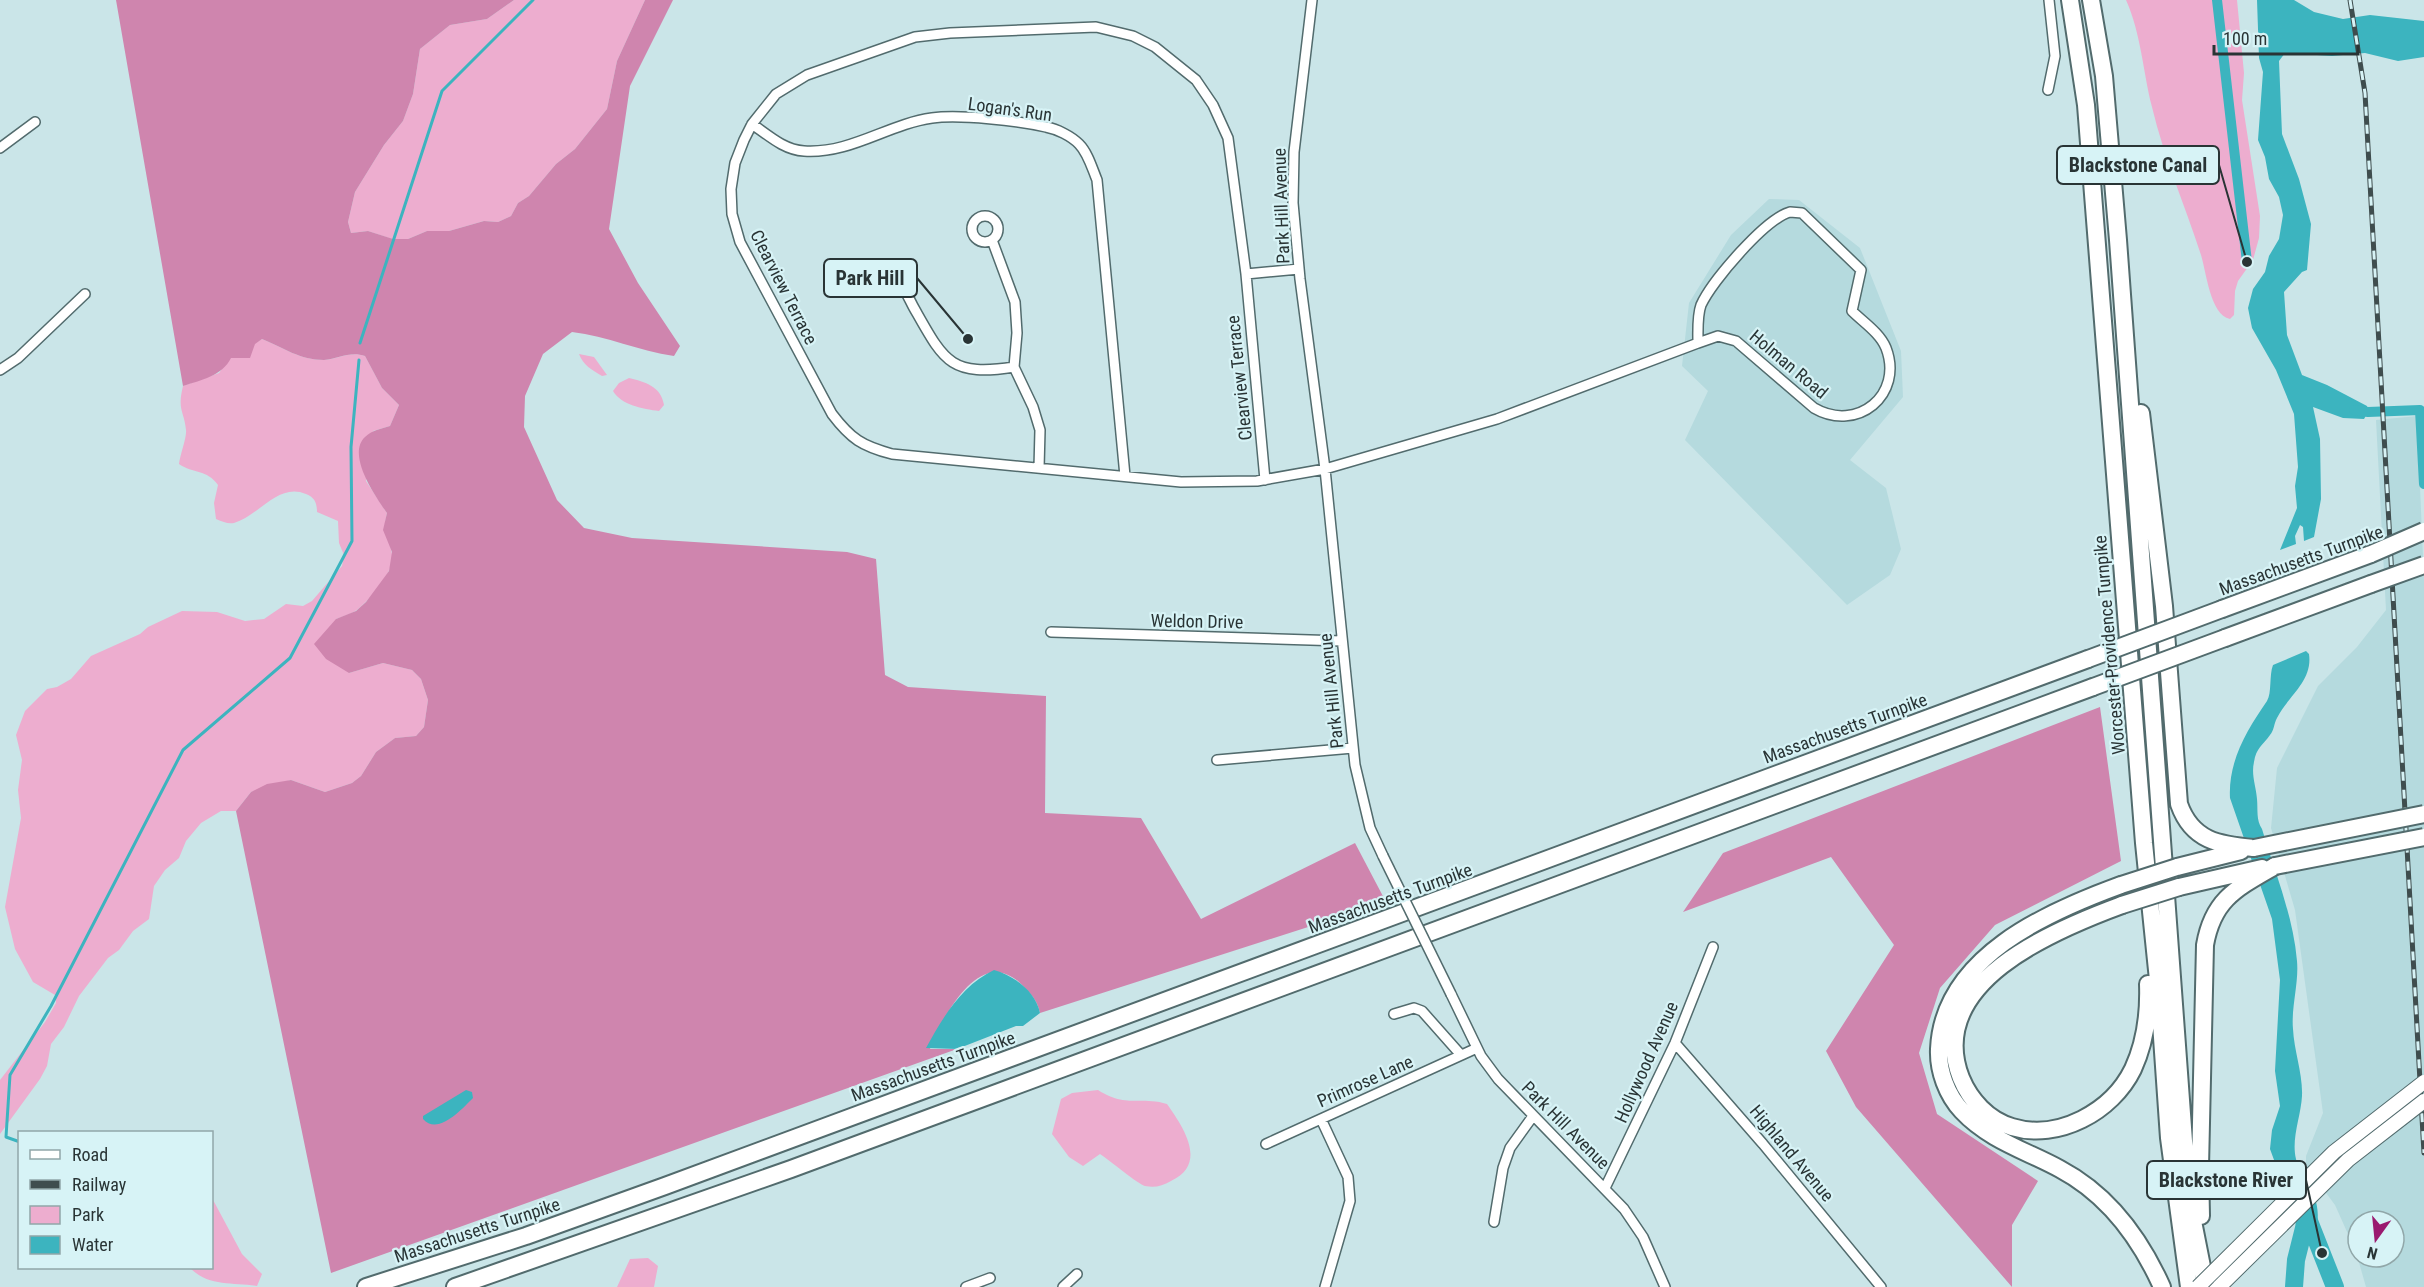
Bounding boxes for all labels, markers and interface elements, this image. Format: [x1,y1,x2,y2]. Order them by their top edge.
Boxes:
scale bar [2214,18,2358,56]
text: 100 m [2223,28,2267,49]
street label: Logan's Run [967,93,1053,125]
callout: Blackstone Canal [2057,146,2219,184]
street label: Park Hill Avenue [1268,148,1294,264]
text: Blackstone Canal [2069,153,2207,177]
street label: Clearview Terrace [746,226,822,348]
callout: Park Hill [824,259,917,297]
text: Park Hill [836,266,904,290]
street label: Clearview Terrace [1222,314,1256,442]
street label: Holman Road [1746,325,1832,403]
street label: Massachusetts Turnpike [2216,521,2386,599]
street label: Worcester-Providence Turnpike [2089,535,2129,755]
street label: Weldon Drive [1150,610,1244,632]
street label: Park Hill Avenue [1315,632,1347,750]
street label: Massachusetts Turnpike [1760,689,1930,767]
street label: Massachusetts Turnpike [1305,859,1475,937]
street label: Hollywood Avenue [1610,998,1682,1126]
street label: Massachusetts Turnpike [848,1027,1018,1105]
street label: Primrose Lane [1314,1051,1416,1111]
street label: Park Hill Avenue [1518,1077,1614,1173]
street label: Highland Avenue [1746,1101,1838,1205]
legend [18,1131,213,1269]
text: Road [72,1144,108,1165]
callout: Blackstone River [2147,1161,2306,1199]
text: Blackstone River [2159,1168,2294,1192]
text: Railway [72,1174,127,1195]
street label: Massachusetts Turnpike [391,1193,563,1267]
text: Park [72,1204,104,1225]
north arrow [2346,1209,2406,1269]
text: Water [72,1234,114,1255]
text: N [2365,1243,2379,1263]

